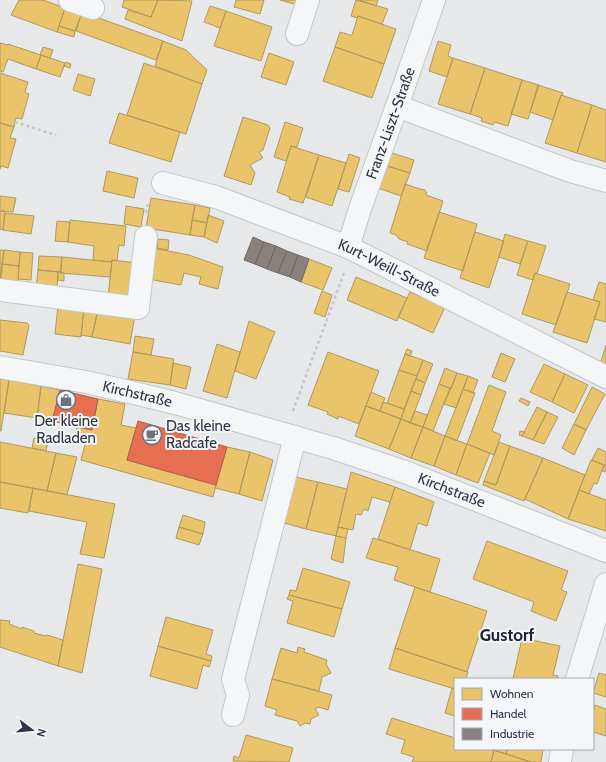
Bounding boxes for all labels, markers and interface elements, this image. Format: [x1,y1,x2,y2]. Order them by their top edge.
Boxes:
street label: Franz-Liszt-Straße [362,65,419,182]
street label: Kurt-Weill-Straße [336,235,443,301]
street label: Kirchstraße [101,377,174,411]
shop icon: Der kleine Radladen [55,389,77,411]
place label: Der kleine Radladen [34,412,98,447]
place label: Das kleine Radcafe [166,417,231,452]
cafe icon: Das kleine Radcafe [141,424,163,446]
street label: Kirchstraße [415,469,488,512]
district label: Gustorf [480,625,535,645]
legend [454,678,594,750]
text: Wohnen [490,686,534,701]
text: Handel [490,706,527,721]
north arrow [12,710,52,750]
text: Industrie [490,726,534,741]
text: N [34,727,49,738]

